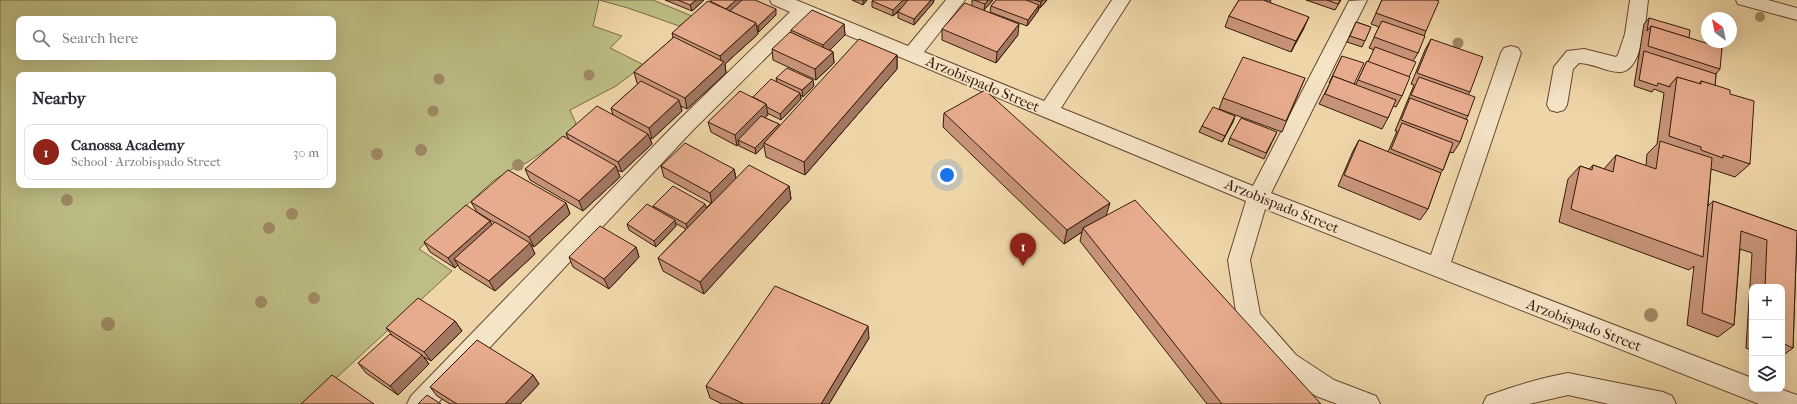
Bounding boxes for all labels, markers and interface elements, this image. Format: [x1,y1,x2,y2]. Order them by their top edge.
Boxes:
north arrow [1701,12,1737,48]
search box [16,16,336,60]
icon: search [30,27,52,49]
text: Search here [62,29,138,47]
street label: Arzobispado Street [923,52,1043,116]
text: Nearby [32,88,86,108]
text: Canossa Academy [71,136,184,154]
text: 1 [44,145,48,160]
text: 30 m [293,145,319,160]
text: School · Arzobispado Street [71,154,221,169]
your location [937,165,957,185]
street label: Arzobispado Street [1221,174,1342,237]
pin: 1 [1010,233,1036,266]
map controls [1749,284,1785,392]
button: + [1749,284,1785,320]
street label: Arzobispado Street [1523,294,1645,355]
button: − [1749,320,1785,356]
button: layers [1749,356,1785,392]

